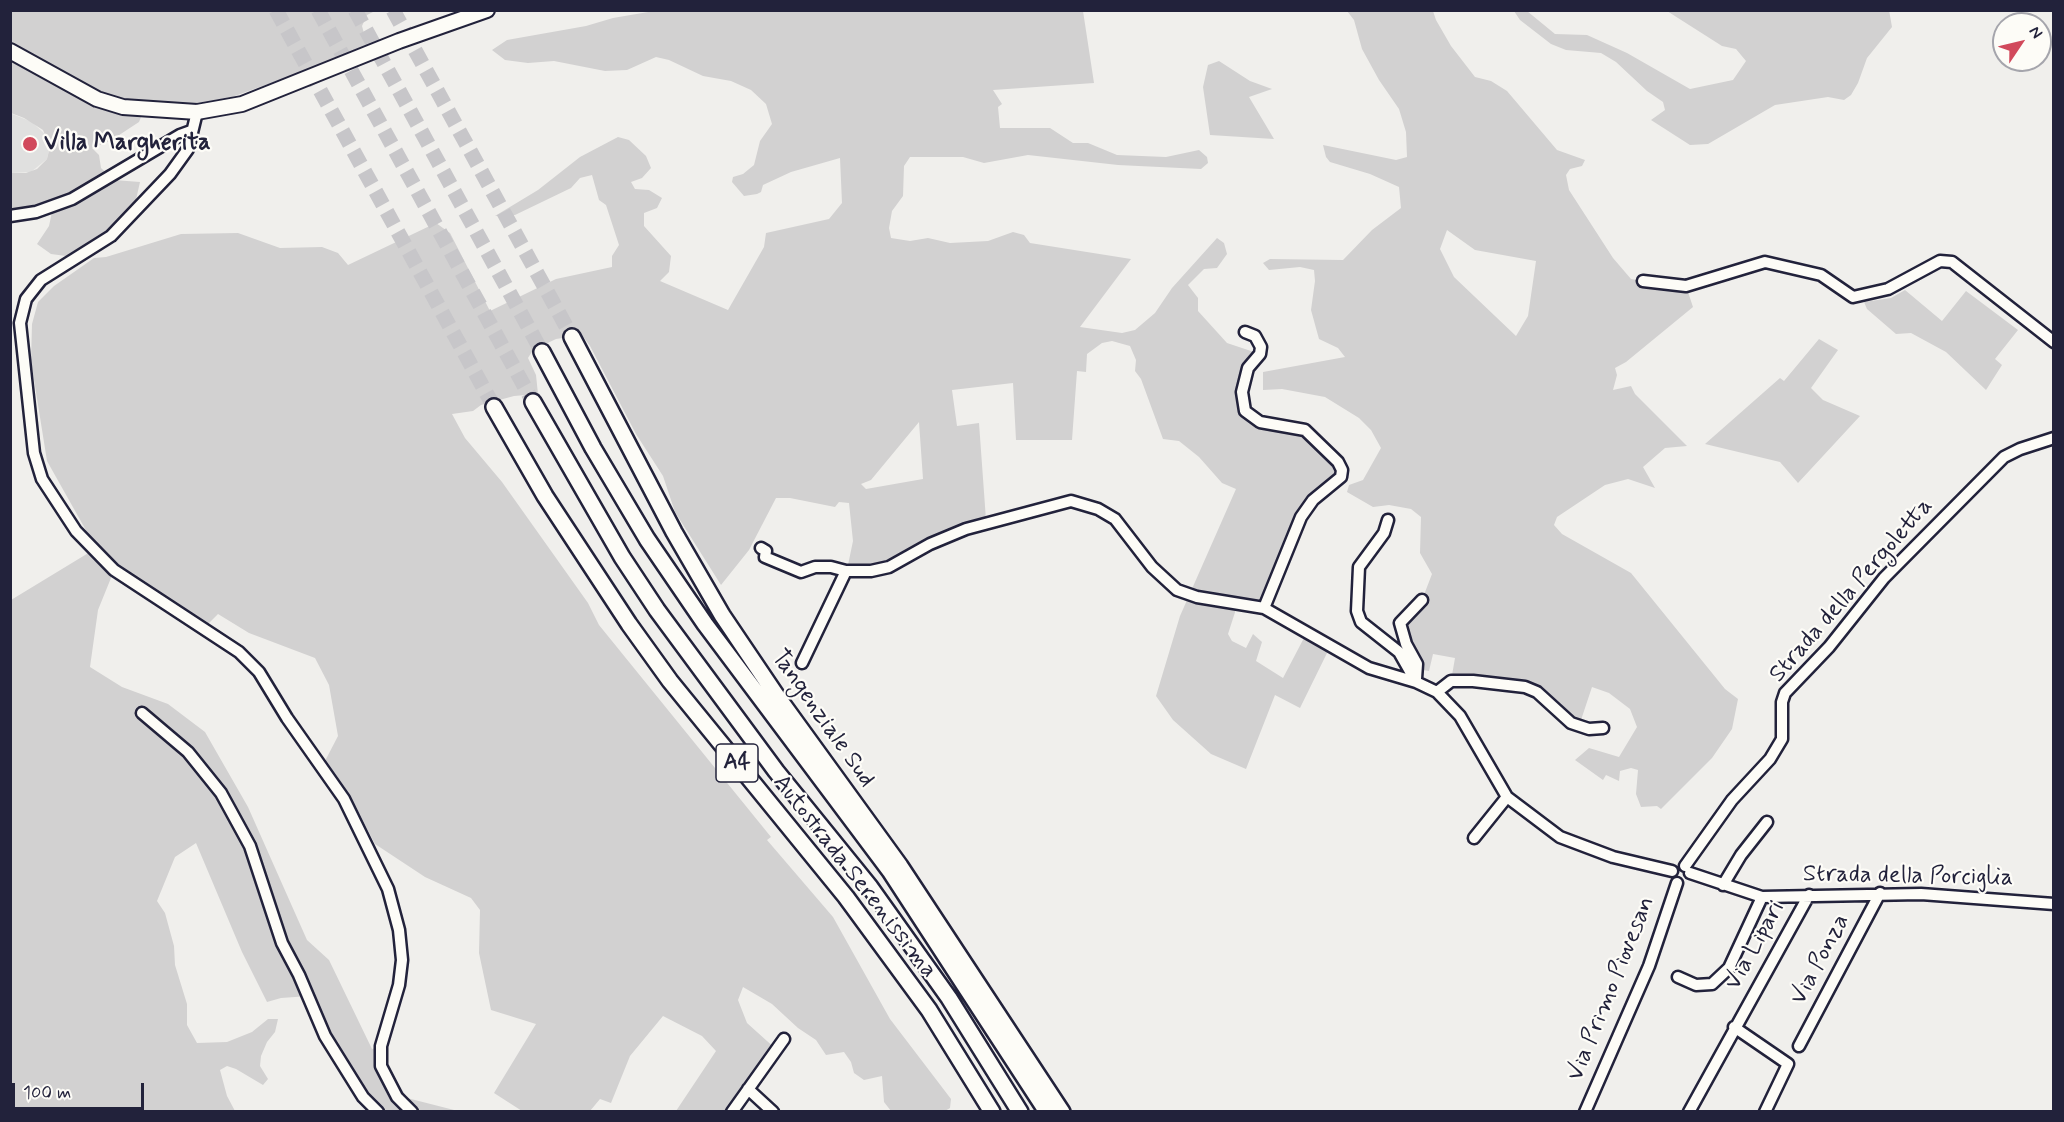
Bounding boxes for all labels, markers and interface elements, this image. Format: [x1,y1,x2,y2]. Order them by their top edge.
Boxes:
north arrow [1992,12,2052,72]
text: N [2024,22,2047,43]
place label: Villa Margherita [44,130,210,158]
marker: Villa Margherita [21,135,39,153]
street label: Strada della Pergoletta [1764,493,1940,689]
street label: Tangenziale Sud [764,645,880,793]
road number: A4 [716,744,758,782]
street label: Autostrada Serenissima [766,770,942,984]
street label: Strada della Porciglia [1803,861,2013,893]
street label: Via Primo Piovesan [1562,893,1662,1085]
street label: Via Lipari [1720,896,1792,996]
street label: Via Ponza [1785,910,1857,1010]
scale bar [15,1071,147,1109]
text: 100 m [23,1081,71,1105]

